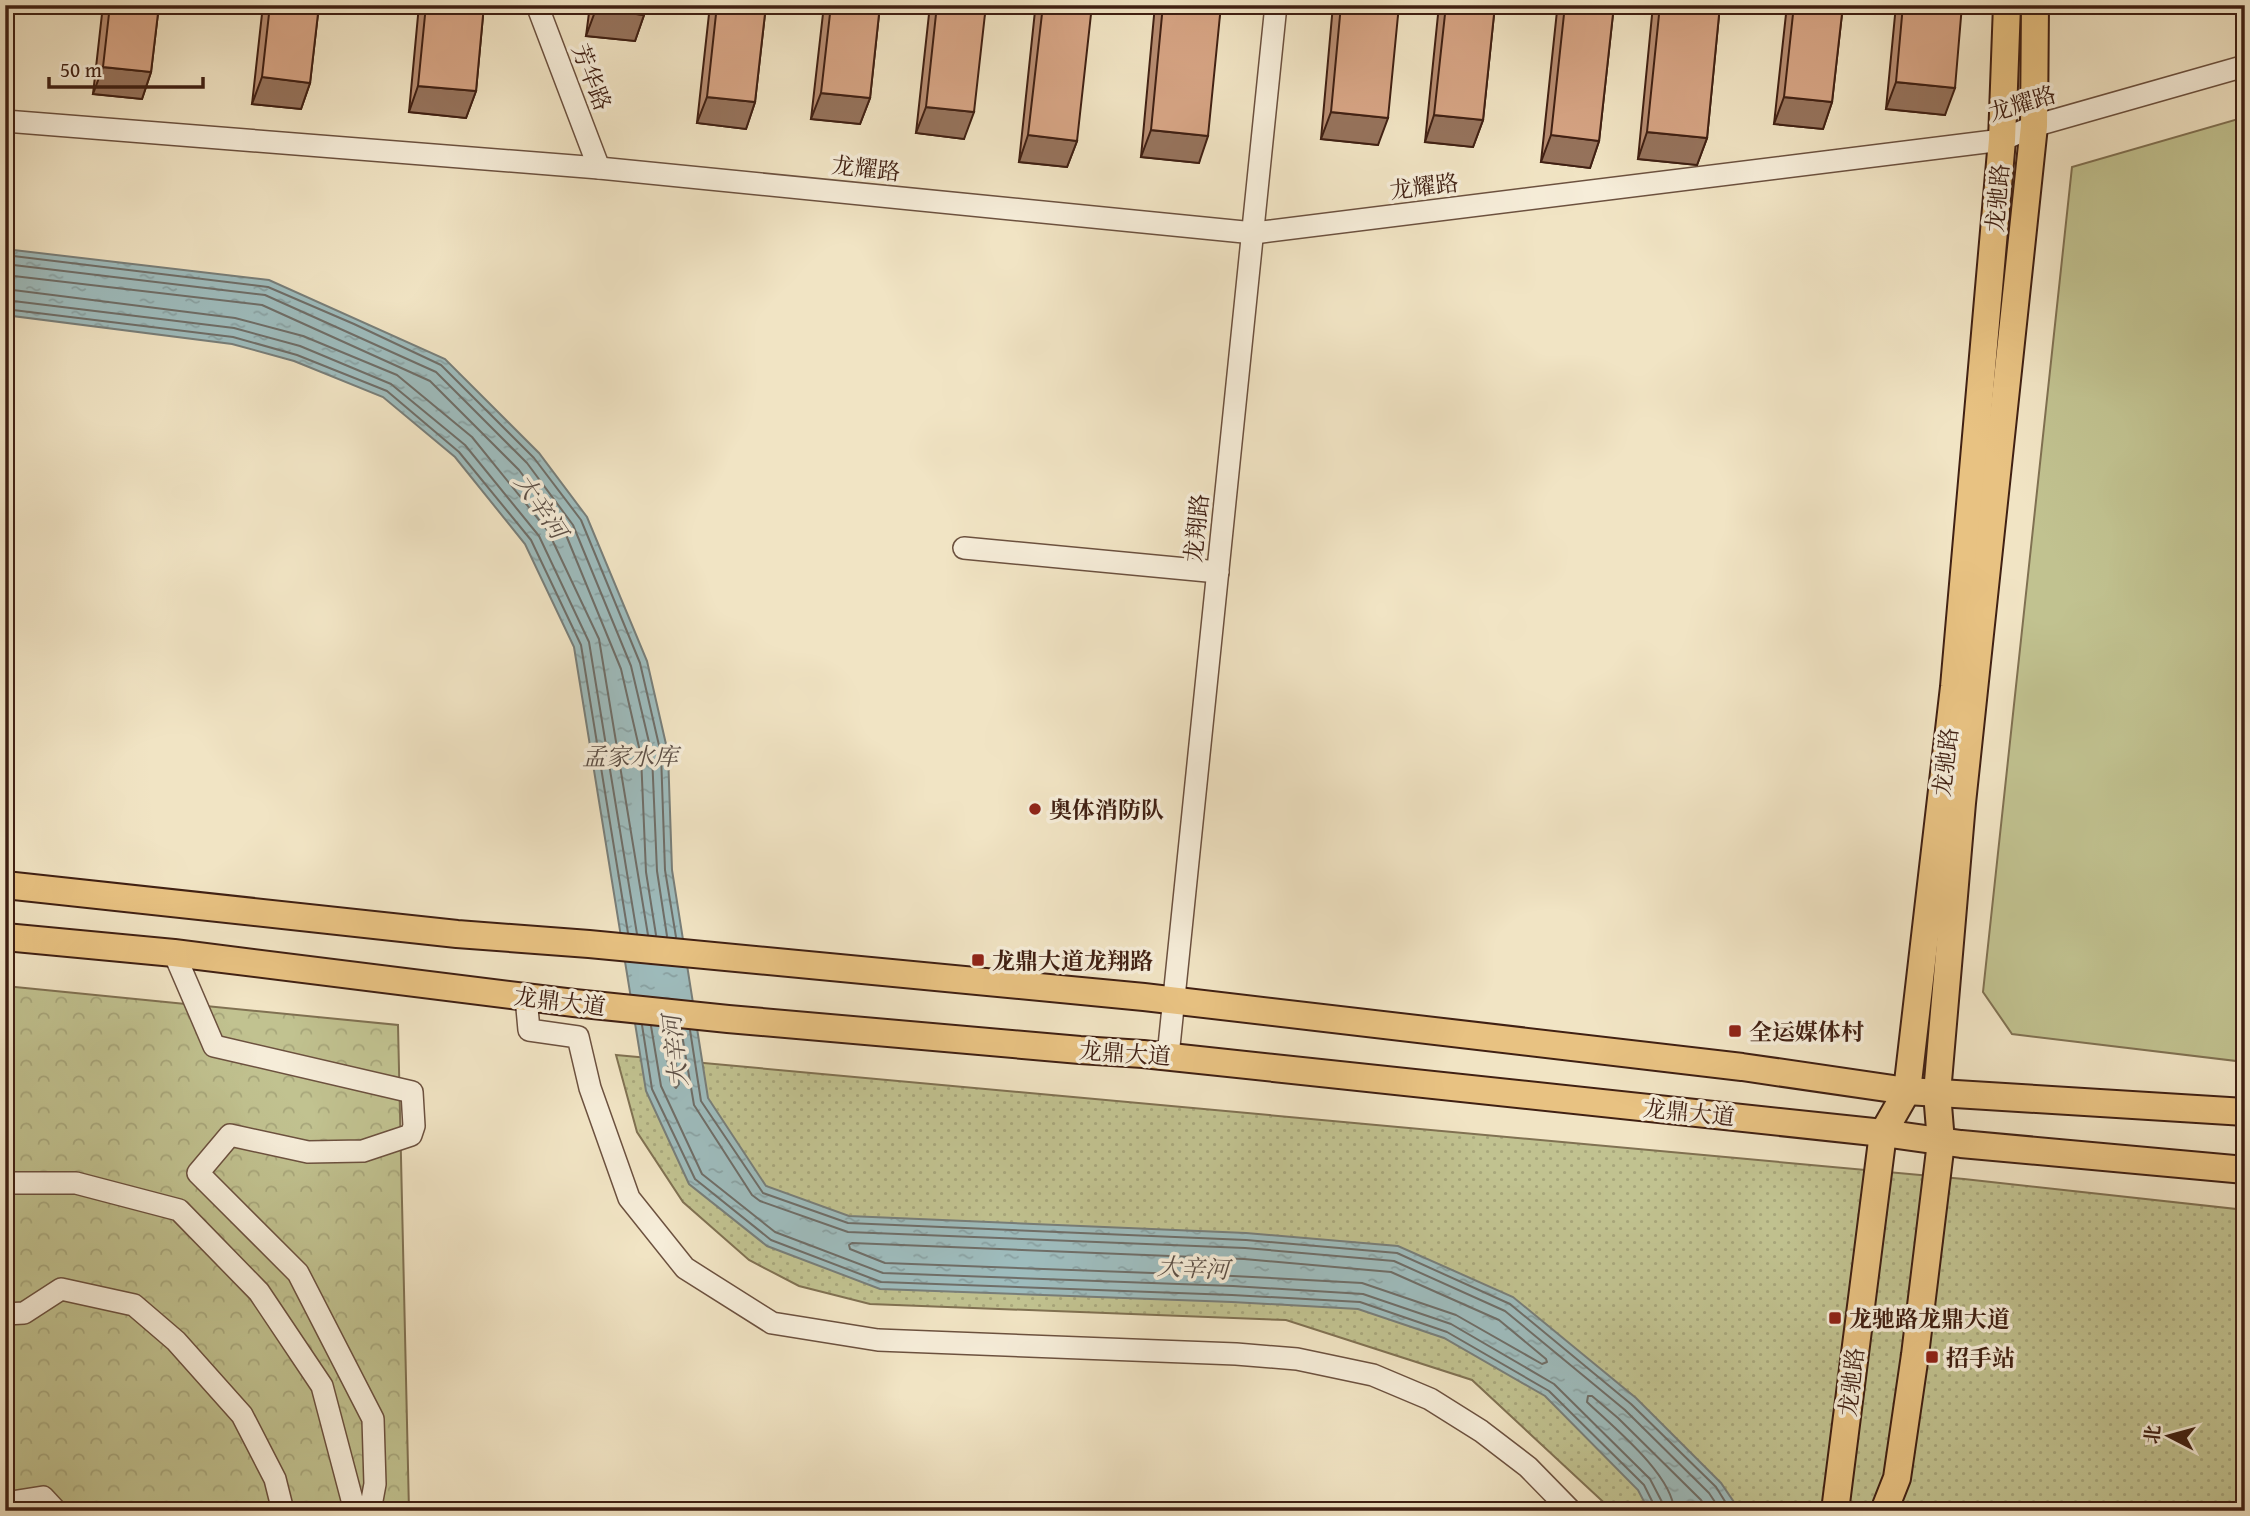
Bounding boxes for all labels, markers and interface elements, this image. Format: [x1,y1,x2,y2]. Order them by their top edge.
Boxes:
street label: 芳华路 [564,39,620,115]
scale bar [49,46,203,90]
text: 50 m [60,54,102,85]
street label: 龙耀路 [1984,77,2060,129]
street label: 龙耀路 [830,148,902,188]
street label: 龙驰路 [1978,162,2016,234]
street label: 龙耀路 [1388,165,1460,207]
water label: 大辛河 [506,466,578,549]
street label: 龙翔路 [1176,492,1216,564]
street label: 龙驰路 [1924,726,1966,798]
water label: 孟家水库 [582,739,682,774]
place label: 奥体消防队 [1049,793,1164,826]
marker: 奥体消防队 [1027,801,1043,817]
place label: 龙鼎大道龙翔路 [992,944,1153,977]
marker: 龙鼎大道龙翔路 [970,952,986,968]
street label: 龙鼎大道 [512,979,608,1023]
water label: 大辛河 [653,1009,696,1089]
place label: 全运媒体村 [1749,1015,1864,1048]
marker: 全运媒体村 [1727,1023,1743,1039]
street label: 龙鼎大道 [1078,1033,1172,1073]
street label: 龙鼎大道 [1642,1091,1736,1133]
water label: 大辛河 [1156,1249,1234,1288]
place label: 龙驰路龙鼎大道 [1849,1302,2010,1335]
marker: 龙驰路龙鼎大道 [1827,1310,1843,1326]
place label: 招手站 [1946,1341,2015,1374]
street label: 龙驰路 [1830,1346,1872,1418]
marker: 招手站 [1924,1349,1940,1365]
north arrow [2134,1400,2204,1470]
text: 北 [2137,1423,2167,1445]

